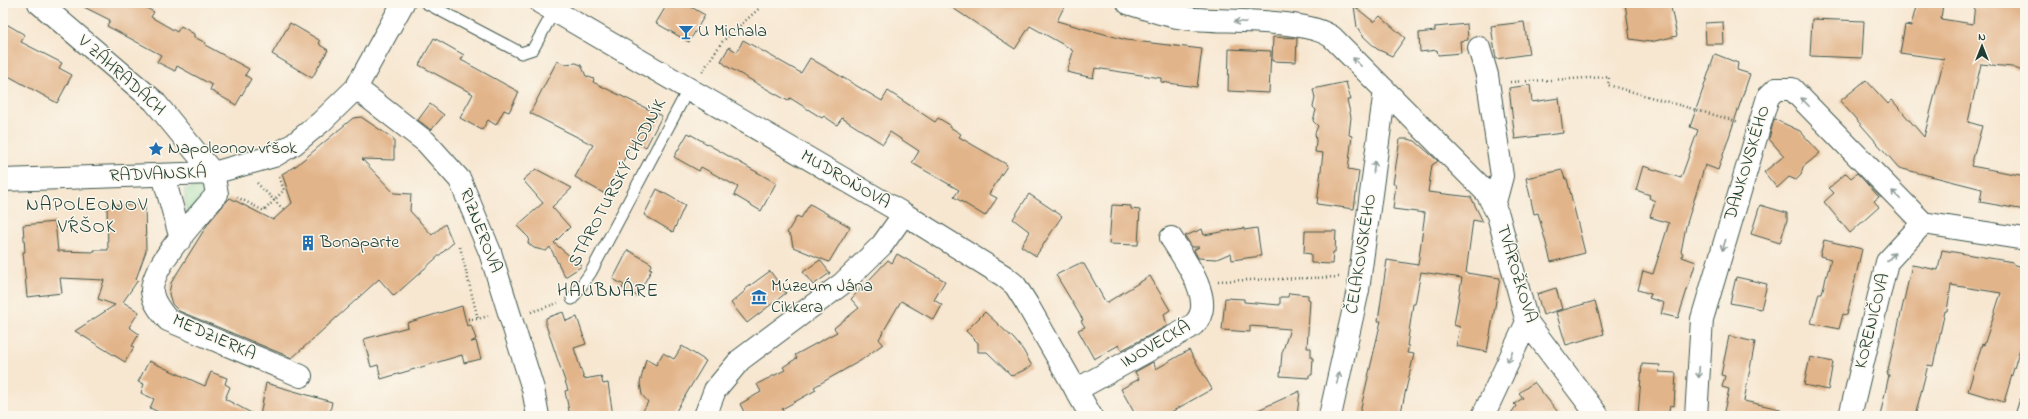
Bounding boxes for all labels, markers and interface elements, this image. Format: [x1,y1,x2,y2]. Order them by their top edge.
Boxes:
one-way arrow [1234,18,1247,25]
place label: U Michala [698,19,767,45]
bar icon: U Michala [677,23,695,41]
north arrow [1962,26,2002,66]
street label: V ZÁHRADÁCH [71,29,171,123]
text: N [1978,29,1986,45]
one-way arrow [1352,57,1362,67]
street label: STAROTURSKÝ CHODNÍK [562,94,674,272]
one-way arrow [1800,97,1810,107]
street label: DANKOVSKÉHO [1718,102,1778,225]
place label: Napoleonov vŕšok [168,136,297,162]
place icon: Napoleonov vŕšok [147,140,165,158]
street label: MUDROŇOVA [795,144,895,216]
street label: RADVANSKÁ [109,160,207,190]
one-way arrow [1371,161,1378,174]
street label: RIZNEROVA [452,185,508,277]
one-way arrow [1891,190,1901,200]
district label: NAPOLEONOV VŔŠOK [26,192,148,241]
street label: ČELAKOVSKÉHO [1340,192,1384,316]
street label: TVAROŽKOVA [1489,222,1543,326]
place label: Bonaparte [319,230,400,256]
building icon: Bonaparte [299,234,317,252]
one-way arrow [1720,238,1727,251]
one-way arrow [1887,252,1896,262]
street label: KORENIČOVA [1849,271,1897,371]
place label: Múzeum Jána Cikkera [771,274,873,321]
district label: HAUBNÁRE [557,277,659,305]
museum icon: Múzeum Jána Cikkera [750,288,768,306]
street label: MEDZIERKA [168,308,260,368]
street label: INOVECKÁ [1116,314,1196,376]
one-way arrow [1506,351,1513,363]
one-way arrow [1695,365,1703,378]
one-way arrow [1335,372,1343,385]

